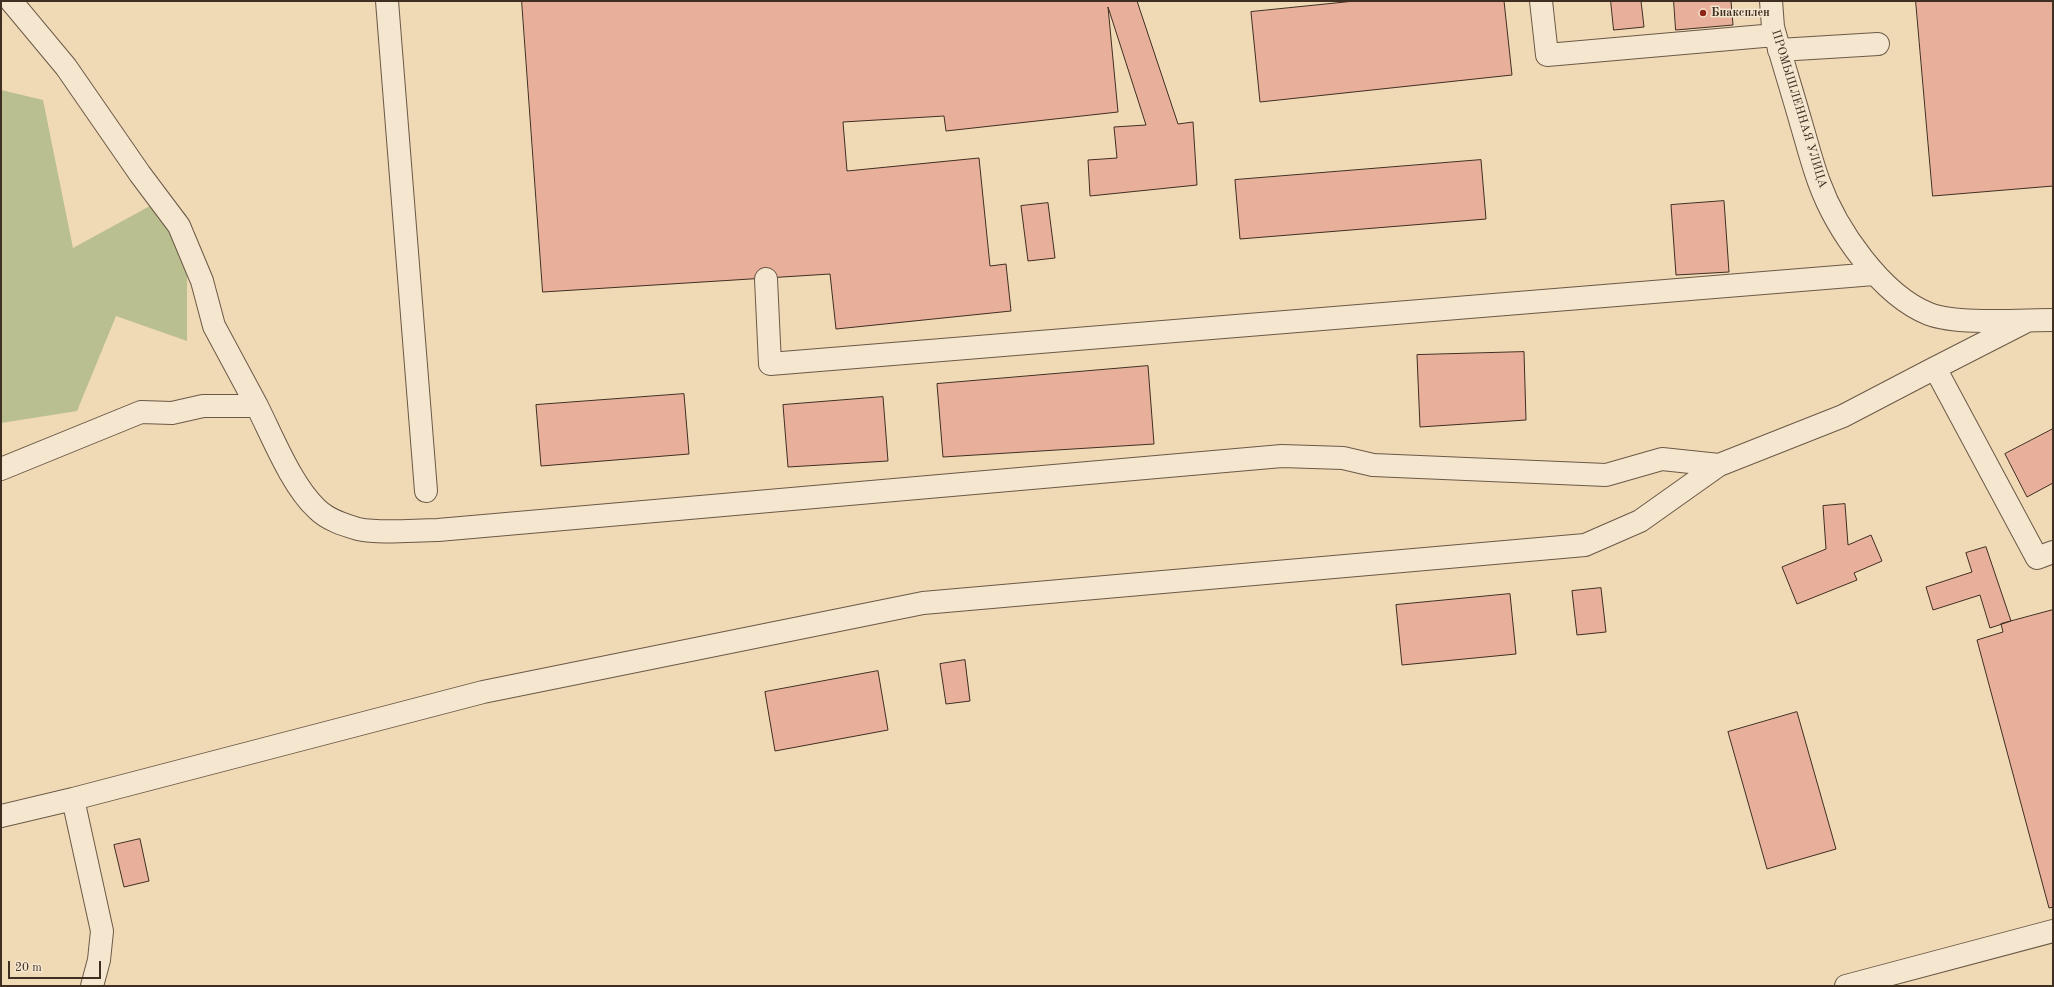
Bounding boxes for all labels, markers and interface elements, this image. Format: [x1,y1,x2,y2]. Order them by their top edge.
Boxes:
place label: Биаксплен [1711,6,1770,20]
marker: Биаксплен [1698,8,1708,18]
street label: ПРОМЫШЛЕННАЯ УЛИЦА [1768,28,1830,190]
scale bar [10,953,103,979]
text: 20 m [15,962,42,974]

